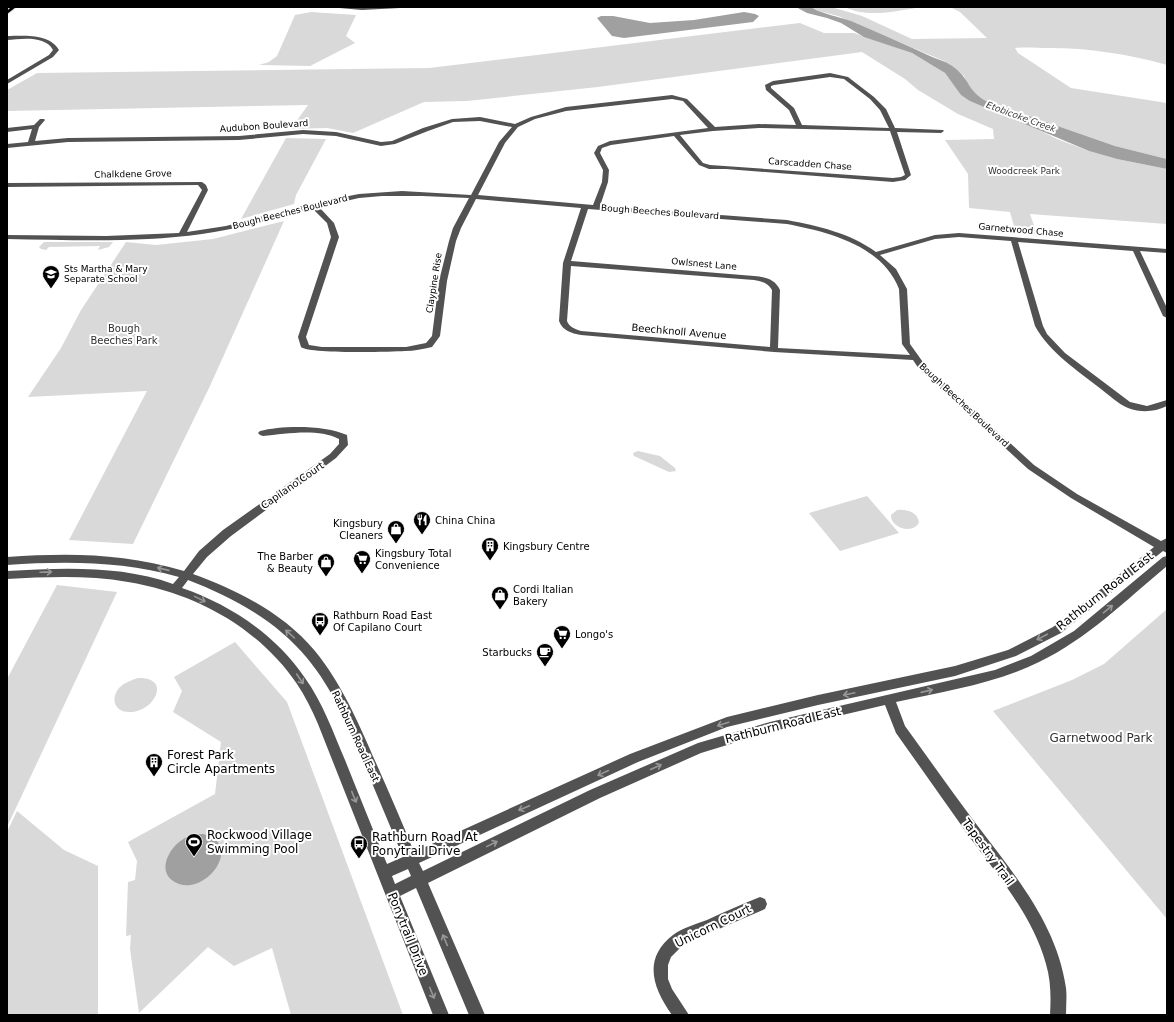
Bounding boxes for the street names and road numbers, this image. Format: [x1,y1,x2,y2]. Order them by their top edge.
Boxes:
street label: Audubon Boulevard [219,118,309,134]
street label: Carscadden Chase [768,156,853,172]
street label: Chalkdene Grove [94,168,172,180]
street label: Bough Beeches Boulevard [231,193,349,231]
street label: Bough Beeches Boulevard [601,203,719,221]
street label: Garnetwood Chase [978,221,1064,239]
street label: Claypine Rise [424,252,444,314]
street label: Owlsnest Lane [671,256,738,272]
street label: Beechknoll Avenue [631,322,727,341]
street label: Bough Beeches Boulevard [917,361,1011,449]
street label: Capilano Court [259,460,326,511]
street label: Rathburn Road East [1054,549,1156,633]
street label: Rathburn Road East [330,689,382,784]
street label: Rathburn Road East [724,704,843,746]
street label: Tapestry Trail [959,815,1017,888]
street label: Ponytrail Drive [385,890,431,978]
street label: Unicorn Court [673,901,754,950]

